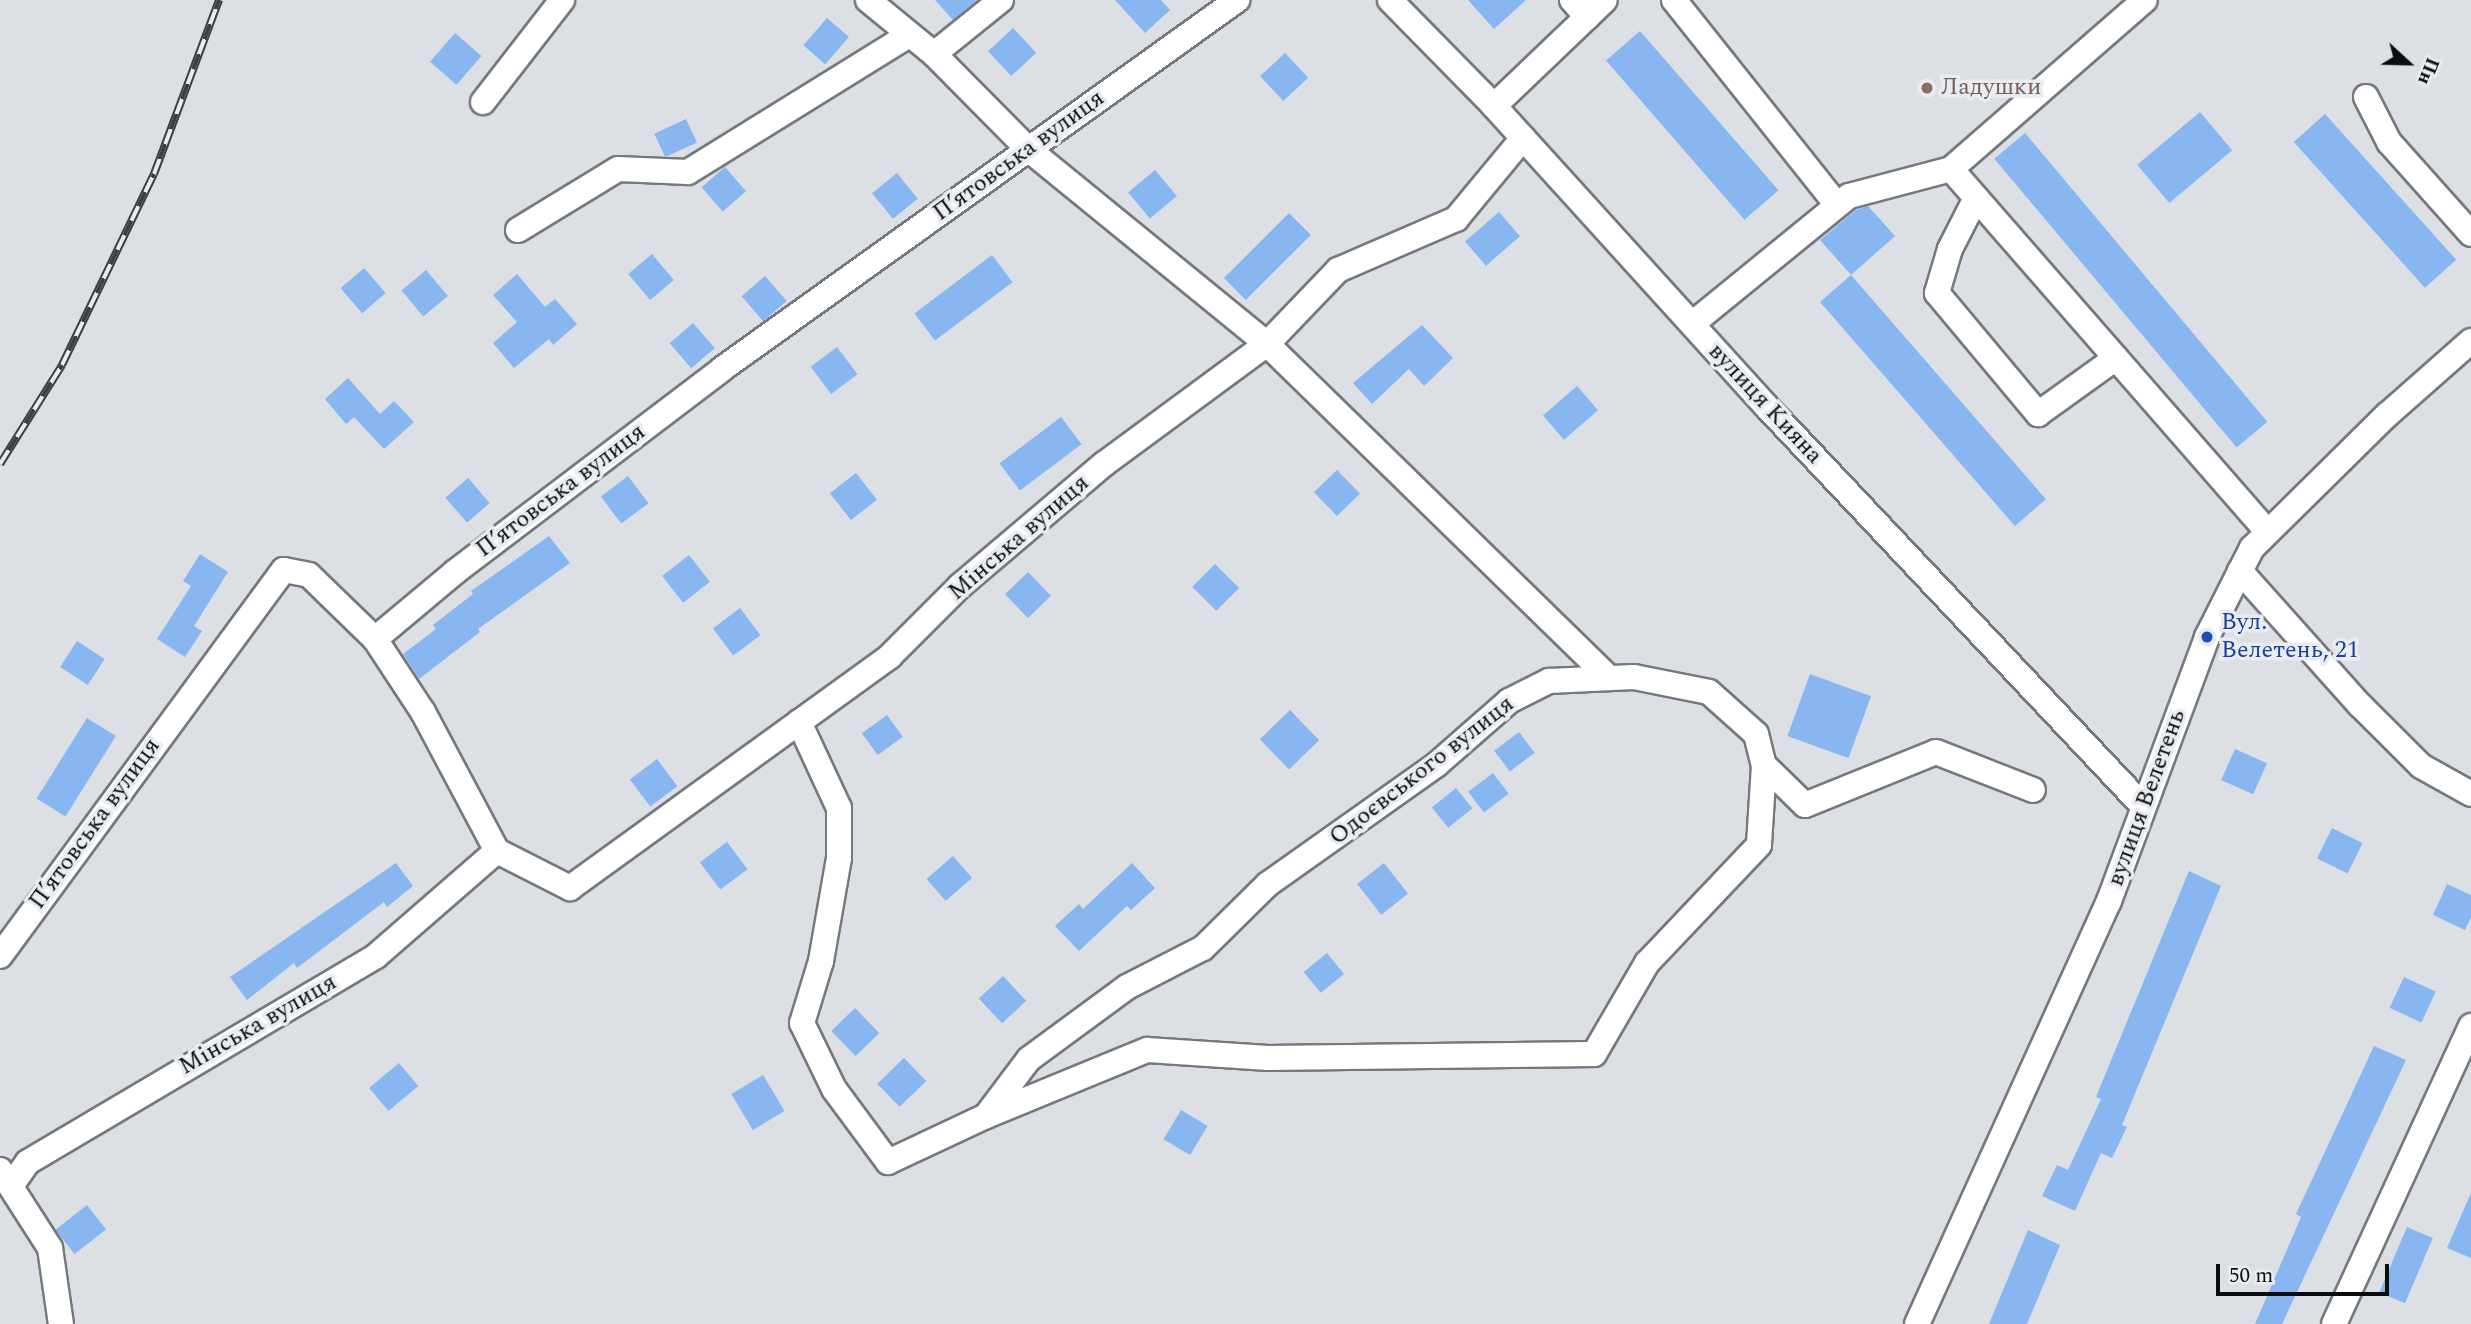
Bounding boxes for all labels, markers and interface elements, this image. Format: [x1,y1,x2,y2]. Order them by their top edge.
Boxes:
north arrow [2373,28,2443,98]
text: Пн [2409,53,2447,89]
place label: Ладушки [1941,74,2042,102]
marker: Ладушки [1919,80,1935,96]
street label: П’ятовська вулиця [928,84,1110,228]
street label: вулиця Кияна [1702,338,1828,470]
street label: П’ятовська вулиця [471,418,651,564]
street label: Мінська вулиця [943,469,1095,607]
place label: Вул. Велетень, 21 [2221,609,2359,665]
marker: Вул. Велетень, 21 [2199,629,2215,645]
street label: Одоєвського вулиця [1324,690,1520,852]
street label: вулиця Велетень [2102,706,2192,890]
street label: П’ятовська вулиця [23,733,167,915]
street label: Мінська вулиця [174,968,342,1082]
scale bar [2219,1250,2392,1294]
text: 50 m [2229,1260,2273,1292]

